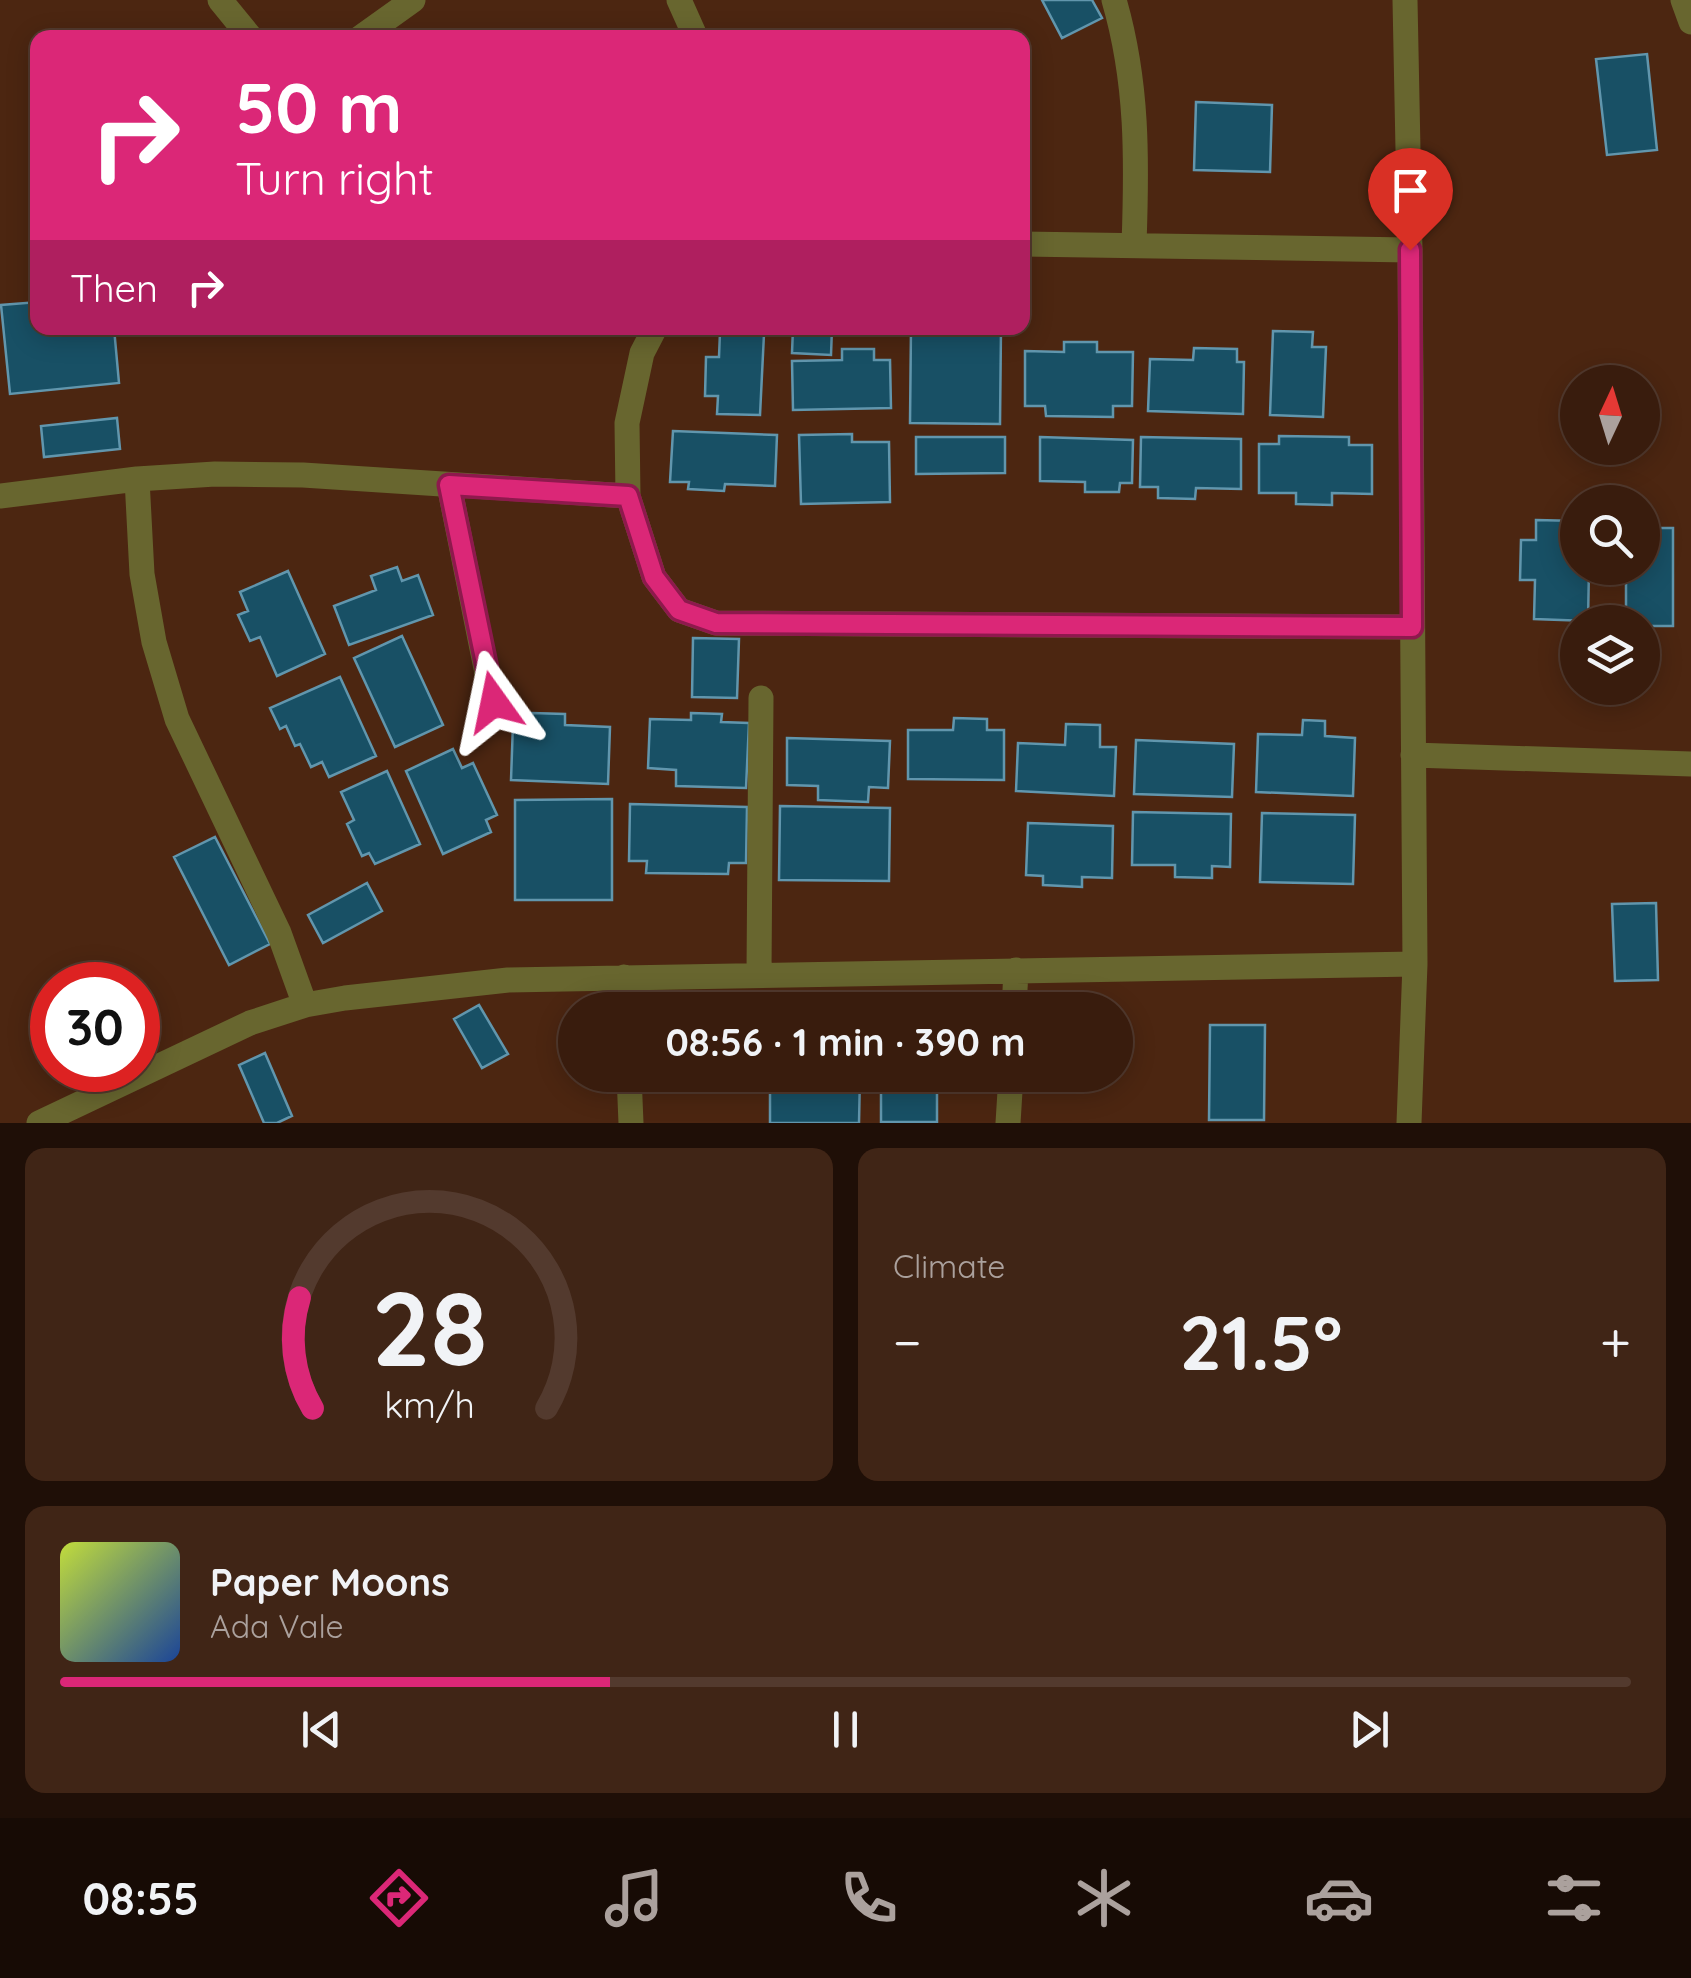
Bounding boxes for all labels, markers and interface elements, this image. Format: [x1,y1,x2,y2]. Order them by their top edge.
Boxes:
text: 50 m [235,63,402,151]
icon: right [70,70,200,200]
pin [1368,148,1453,251]
text: Turn right [235,150,434,206]
icon: arrive [1383,163,1438,218]
icon: right [178,260,233,315]
text: Then [70,264,158,312]
north arrow [1560,365,1660,465]
map controls [1560,365,1660,705]
button: search [1560,485,1660,585]
button: layers [1560,605,1660,705]
position arrow [442,650,546,754]
speed limit sign: 30 [30,962,160,1092]
text: 08:56 · 1 min · 390 m [666,1018,1025,1066]
text: Climate [893,1246,1005,1286]
text: 28 [371,1262,487,1392]
text: 21.5° [1179,1295,1342,1389]
text: − [893,1307,922,1376]
text: + [1600,1307,1631,1376]
text: km/h [384,1382,474,1427]
text: Paper Moons [210,1558,450,1606]
text: Ada Vale [210,1606,344,1646]
icon: previous [294,1702,349,1757]
icon: pause [818,1702,873,1757]
icon: next [1342,1702,1397,1757]
icon: directions [364,1863,434,1933]
icon: music [599,1863,669,1933]
icon: phone [834,1863,904,1933]
icon: climate [1069,1863,1139,1933]
icon: car [1304,1863,1374,1933]
icon: filters [1539,1863,1609,1933]
text: 08:55 [82,1870,199,1926]

